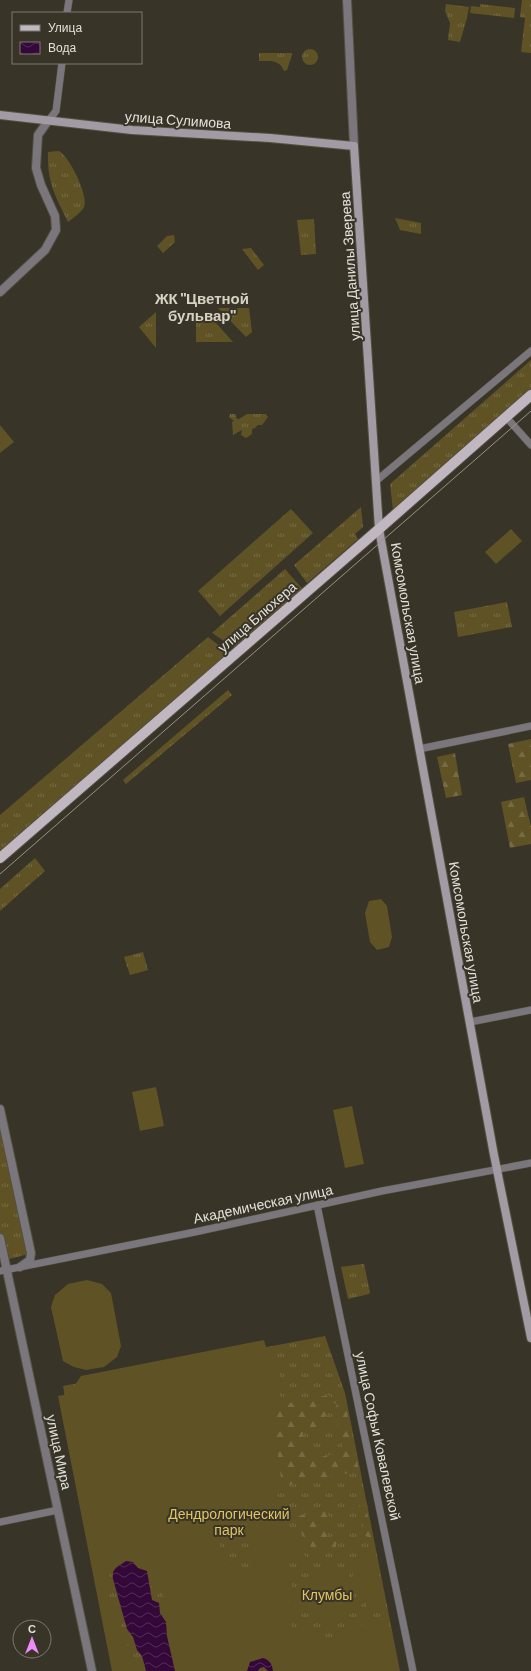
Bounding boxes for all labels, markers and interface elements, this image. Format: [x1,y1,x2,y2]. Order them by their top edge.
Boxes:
legend [12,12,142,64]
text: Улица [48,20,82,35]
text: Вода [48,40,76,55]
street label: улица Сулимова [124,107,232,132]
street label: улица Данилы Зверева [336,191,363,341]
district label: ЖК "Цветной бульвар" [154,289,249,324]
street label: Комсомольская улица [388,541,429,685]
street label: улица Блюхера [214,578,300,656]
street label: Комсомольская улица [446,860,487,1004]
street label: Академическая улица [192,1180,334,1227]
street label: улица Софьи Ковалевской [352,1350,405,1522]
street label: улица Мира [43,1413,76,1491]
park label: Дендрологический парк [168,1505,290,1538]
park label: Клумбы [302,1586,352,1603]
north arrow [12,1619,52,1659]
text: С [28,1622,36,1635]

